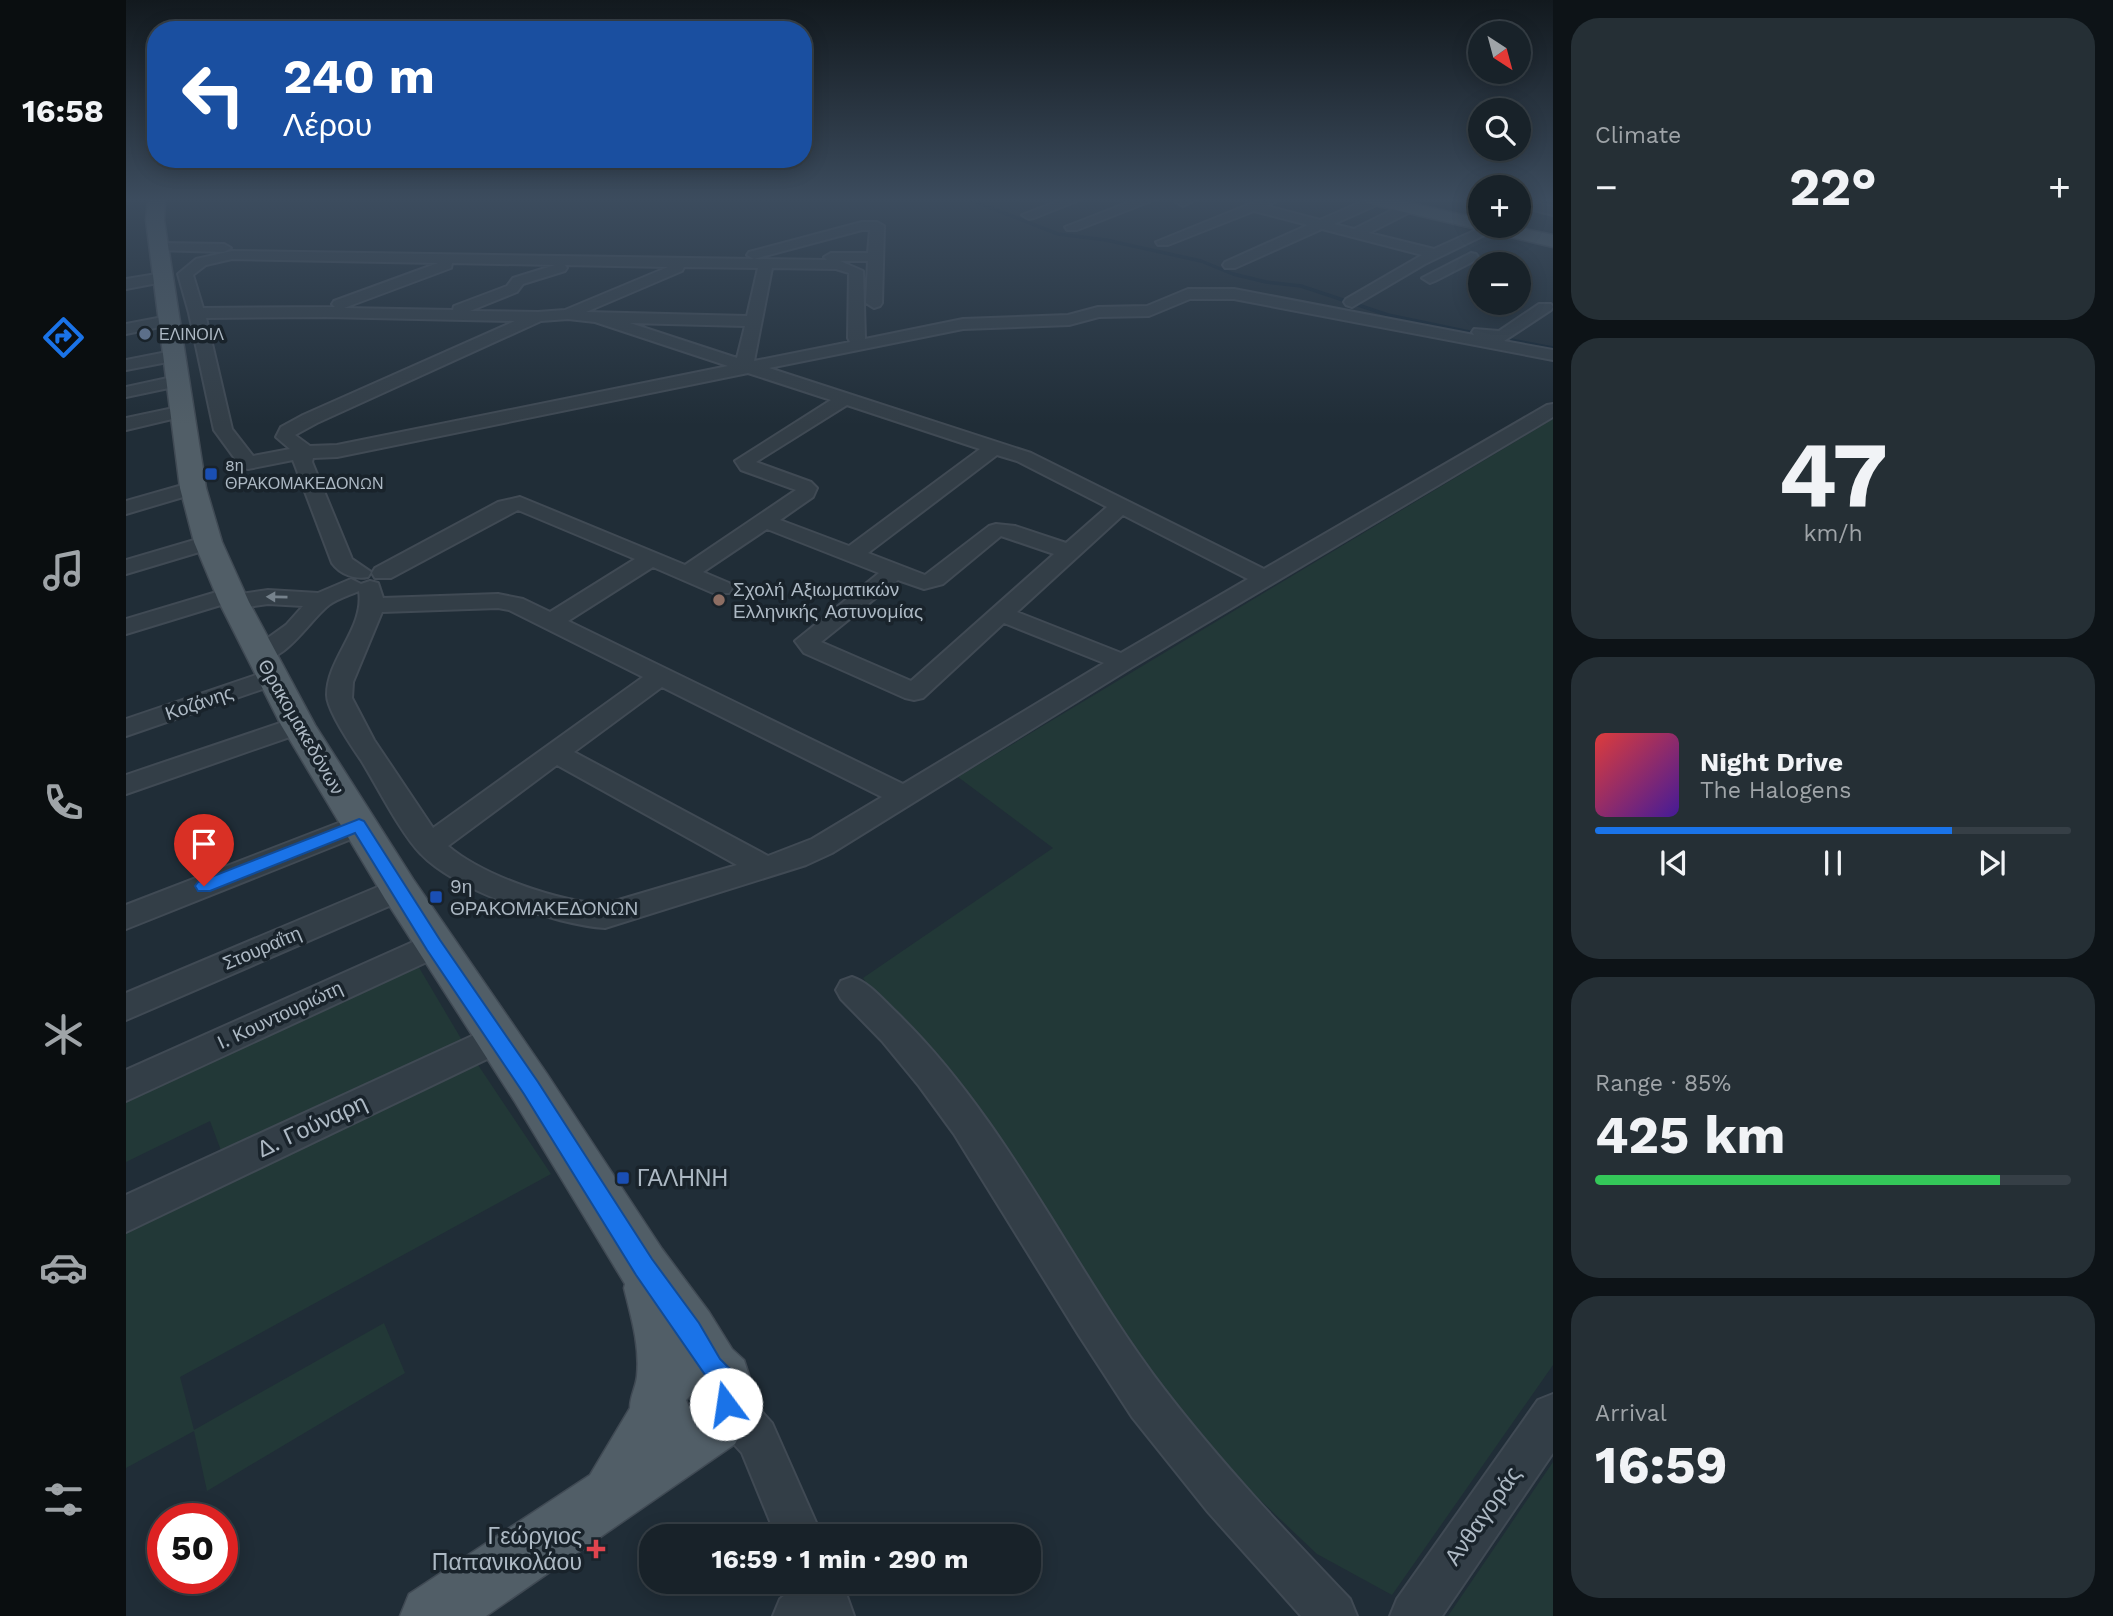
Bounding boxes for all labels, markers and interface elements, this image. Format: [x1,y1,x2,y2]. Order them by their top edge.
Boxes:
north arrow [1468,21,1531,84]
map controls [1468,21,1531,315]
text: 240 m [283,47,435,105]
icon: left [168,49,259,140]
text: 16:58 [22,92,104,130]
button: search [1468,98,1531,161]
text: Λέρου [283,106,372,144]
text: Climate [1595,122,1681,149]
text: 22° [1789,157,1877,218]
text: − [1595,165,1618,209]
text: + [2048,165,2071,209]
button: + [1468,175,1531,238]
button: − [1468,252,1531,315]
icon: directions [39,313,88,362]
place label: ΕΛΙΝΟΙΛ [159,325,224,344]
marker: ΕΛΙΝΟΙΛ [137,326,153,342]
text: 47 [1778,421,1888,528]
place label: 8η ΘΡΑΚΟΜΑΚΕΔΟΝΩΝ [225,456,383,493]
marker: 8η ΘΡΑΚΟΜΑΚΕΔΟΝΩΝ [203,466,219,482]
text: km/h [1803,520,1863,547]
icon: music [39,546,88,595]
place label: Σχολή Αξιωματικών Ελληνικής Αστυνομίας [733,578,923,623]
one-way arrow [266,592,288,603]
marker: Σχολή Αξιωματικών Ελληνικής Αστυνομίας [711,592,727,608]
street label: Θρακομακεδόνων [253,655,349,799]
street label: Κοζάνης [162,681,236,725]
text: Night Drive [1700,747,1843,777]
text: The Halogens [1700,777,1851,804]
icon: phone [39,778,88,827]
pin [174,814,234,886]
icon: arrive [185,825,223,863]
icon: previous [1655,844,1693,882]
icon: pause [1814,844,1852,882]
icon: next [1973,844,2011,882]
place label: 9η ΘΡΑΚΟΜΑΚΕΔΟΝΩΝ [450,875,638,920]
marker: 9η ΘΡΑΚΟΜΑΚΕΔΟΝΩΝ [428,889,444,905]
street label: Στουραΐτη [219,921,305,975]
street label: Ι. Κουντουριώτη [214,976,346,1054]
icon: climate [39,1010,88,1059]
text: Range · 85% [1595,1070,1731,1097]
street label: Δ. Γούναρη [253,1089,371,1163]
text: 425 km [1595,1105,1785,1166]
place label: ΓΑΛΗΝΗ [637,1165,728,1192]
marker: ΓΑΛΗΝΗ [615,1170,631,1186]
icon: car [39,1243,88,1292]
position arrow [689,1367,763,1441]
text: Arrival [1595,1400,1667,1427]
text: 16:59 [1595,1435,1728,1496]
street label: Ανθαγοράς [1439,1461,1527,1571]
icon: filters [39,1475,88,1524]
speed limit sign: 50 [147,1503,238,1594]
place label: Γεώργιος Παπανικολάου [432,1523,582,1576]
marker: Γεώργιος Παπανικολάου [588,1541,604,1557]
text: 16:59 · 1 min · 290 m [712,1544,968,1574]

